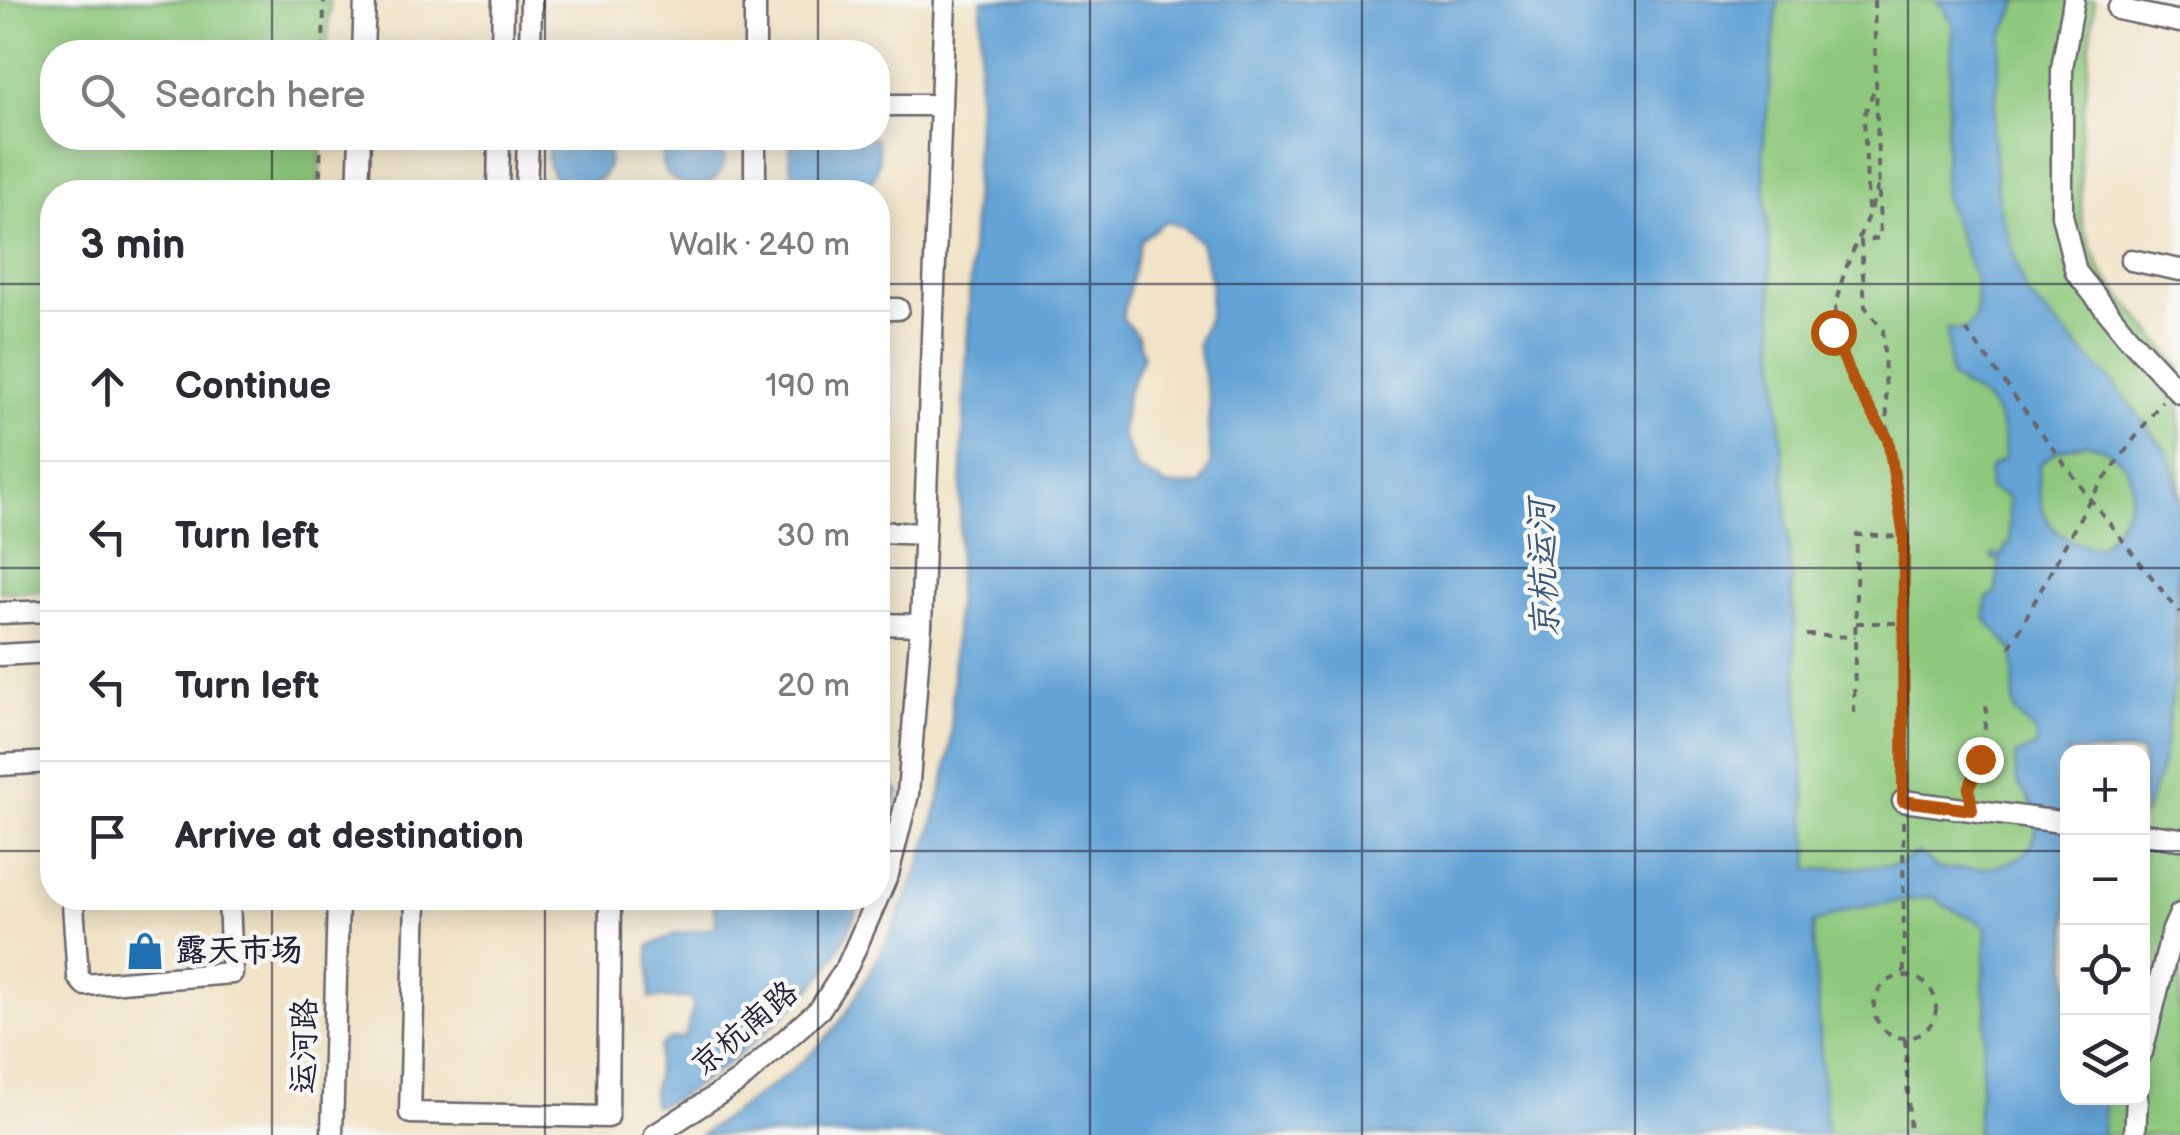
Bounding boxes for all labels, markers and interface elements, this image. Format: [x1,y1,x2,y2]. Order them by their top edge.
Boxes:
search box [40,40,890,150]
icon: search [75,68,130,123]
text: Search here [155,73,366,118]
text: 3 min [80,220,185,271]
text: Walk · 240 m [669,226,850,265]
route start [1811,310,1857,356]
icon: ahead [80,359,135,414]
text: Continue [175,364,331,409]
text: 190 m [765,367,850,406]
water label: 京杭运河 [1520,493,1568,640]
icon: left [80,509,135,564]
text: Turn left [175,514,319,559]
text: 30 m [776,517,850,556]
icon: left [80,659,135,714]
text: Turn left [175,664,319,709]
text: 20 m [777,667,850,706]
route end [1958,737,2004,783]
map controls [2060,745,2150,1105]
button: + [2060,745,2150,835]
icon: arrive [80,809,135,864]
text: Arrive at destination [175,814,524,859]
button: − [2060,835,2150,925]
button: locate [2060,925,2150,1015]
shop icon: 露天市场 [124,930,166,972]
place label: 露天市场 [175,932,303,971]
street label: 京杭南路 [683,973,807,1085]
street label: 运河路 [285,998,325,1094]
button: layers [2060,1015,2150,1105]

